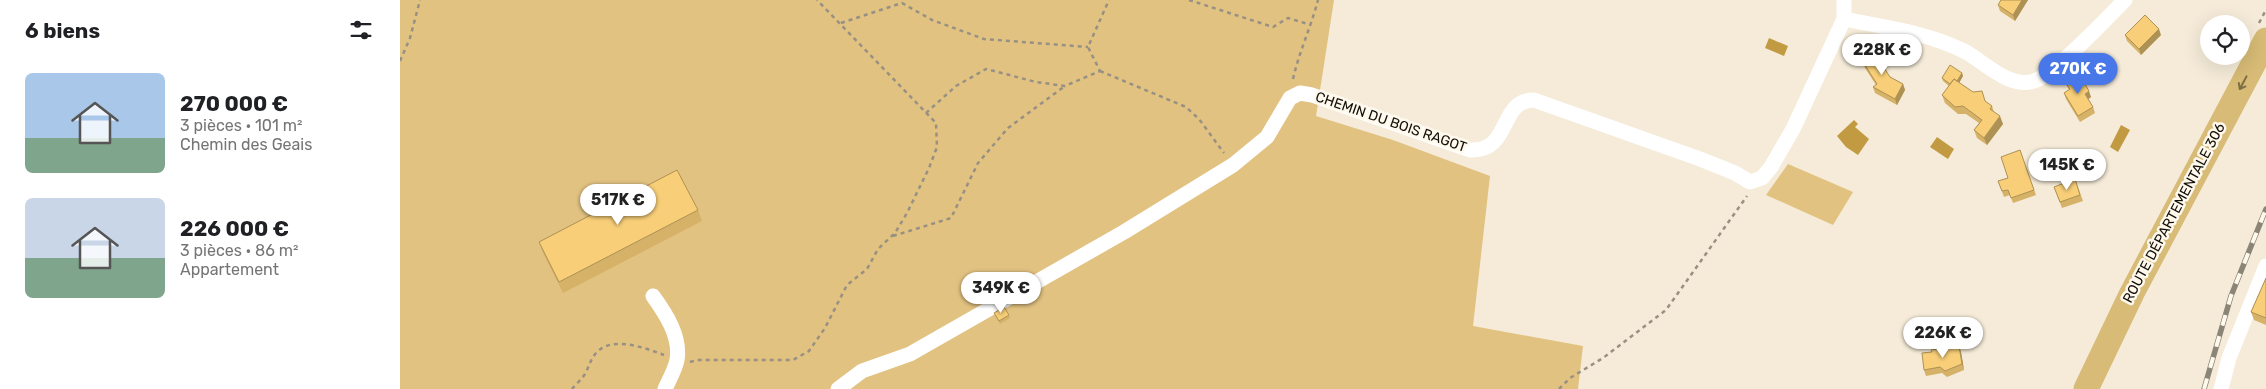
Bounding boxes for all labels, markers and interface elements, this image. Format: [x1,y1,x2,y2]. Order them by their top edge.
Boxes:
map controls [2200,15,2250,65]
button: locate [2200,15,2250,65]
icon: filters [347,16,375,44]
text: 6 biens [25,18,100,43]
pin: 228K € [1841,34,1923,76]
text: 228K € [1853,40,1911,59]
pin: 270K € [2037,52,2119,95]
text: 270K € [2050,59,2106,78]
one-way arrow [2238,75,2248,90]
street label: CHEMIN DU BOIS RAGOT [1313,88,1469,156]
text: 270 000 € [180,91,288,116]
icon: home [65,93,125,153]
text: 3 pièces · 101 m² [180,116,302,135]
street label: ROUTE DÉPARTEMENTALE 306 [2118,120,2229,306]
text: Chemin des Geais [180,135,312,154]
pin: 145K € [2026,148,2108,191]
text: 145K € [2039,155,2095,174]
pin: 517K € [577,184,659,226]
text: 517K € [591,190,645,209]
text: 226 000 € [180,216,289,241]
icon: home [65,218,125,278]
text: 3 pièces · 86 m² [180,241,298,260]
text: Appartement [180,260,279,279]
pin: 349K € [960,272,1042,314]
text: 349K € [972,278,1030,297]
pin: 226K € [1902,316,1984,359]
text: 226K € [1914,323,1972,342]

